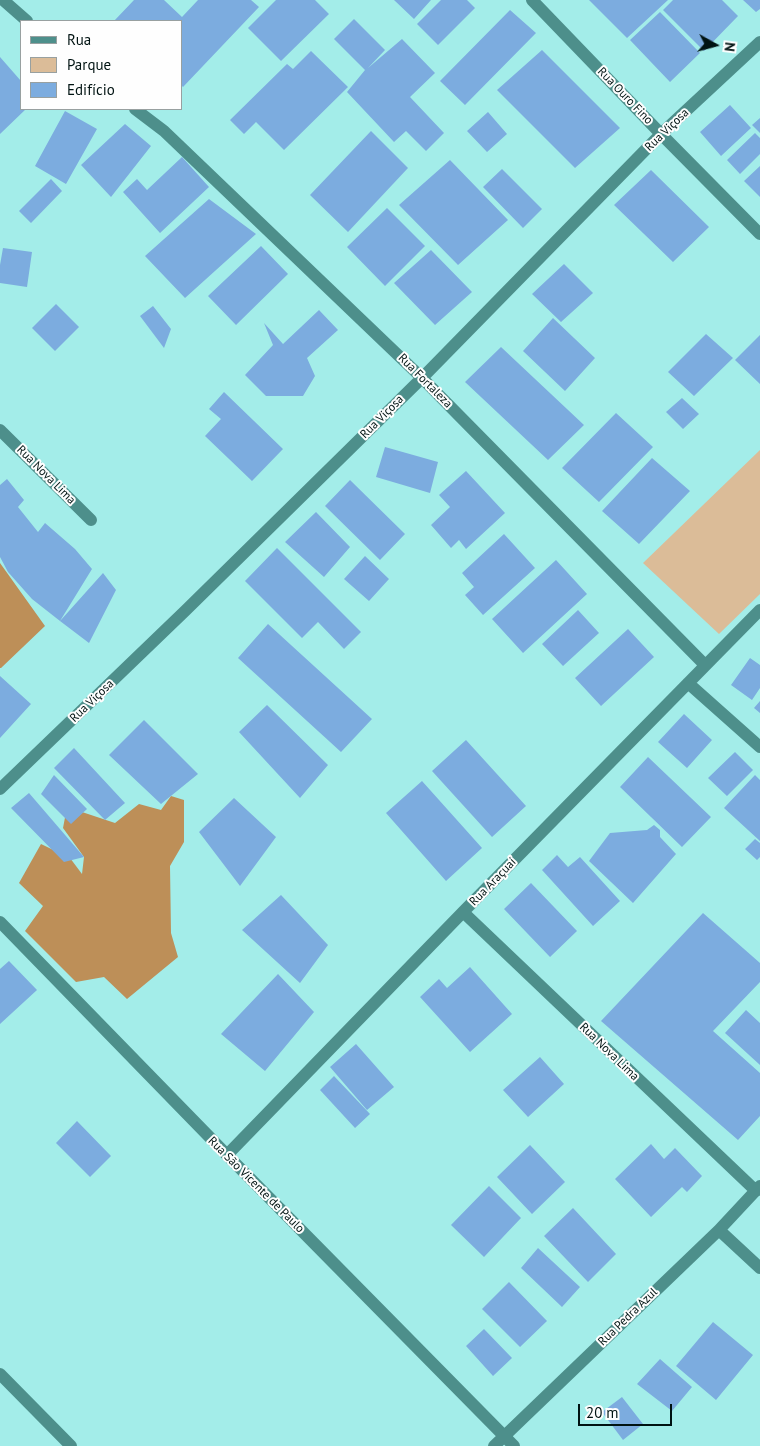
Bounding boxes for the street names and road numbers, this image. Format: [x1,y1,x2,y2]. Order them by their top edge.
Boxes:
street label: Rua Ouro Fino [594,65,656,127]
street label: Rua Viçosa [642,106,692,154]
street label: Rua Fortaleza [395,351,455,411]
street label: Rua Viçosa [357,392,407,442]
street label: Rua Nova Lima [14,443,78,507]
street label: Rua Viçosa [67,677,117,725]
street label: Rua Araçuaí [467,855,519,909]
street label: Rua Nova Lima [576,1020,642,1084]
street label: Rua São Vicente de Paulo [205,1134,307,1236]
street label: Rua Pedra Azul [595,1285,661,1349]

